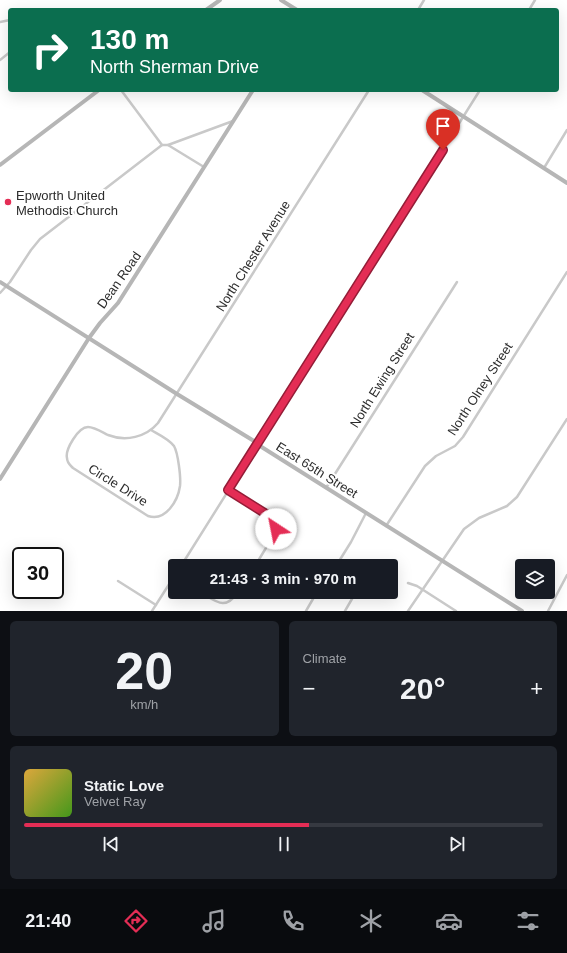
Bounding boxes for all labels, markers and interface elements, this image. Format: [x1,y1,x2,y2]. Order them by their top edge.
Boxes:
icon: right [24,24,76,76]
text: 130 m [90,24,169,55]
text: North Sherman Drive [90,57,259,77]
pin [426,109,460,150]
icon: arrive [432,115,454,137]
place label: Epworth United Methodist Church [16,188,118,218]
marker: Epworth United Methodist Church [3,197,13,207]
street label: North Chester Avenue [213,198,293,314]
street label: Dean Road [94,249,144,311]
street label: North Ewing Street [347,329,417,430]
street label: North Olney Street [444,339,516,438]
street label: East 65th Street [273,439,361,501]
street label: Circle Drive [86,461,150,509]
position arrow [255,508,297,550]
speed limit sign: 30 [12,547,64,599]
map controls [515,559,555,599]
button: layers [515,559,555,599]
text: 21:43 · 3 min · 970 m [210,570,356,587]
text: 20 [115,642,173,700]
text: Climate [303,651,347,666]
text: 20° [400,672,445,705]
text: − [303,676,315,701]
text: + [530,676,543,701]
text: km/h [130,697,158,712]
text: Static Love [84,777,164,794]
text: Velvet Ray [84,794,146,809]
icon: previous [100,833,122,855]
icon: pause [273,833,295,855]
icon: next [446,833,468,855]
icon: directions [122,907,150,935]
icon: music [200,907,228,935]
icon: phone [279,907,307,935]
icon: climate [357,907,385,935]
icon: car [435,907,463,935]
icon: filters [514,907,542,935]
text: 21:40 [25,911,71,931]

